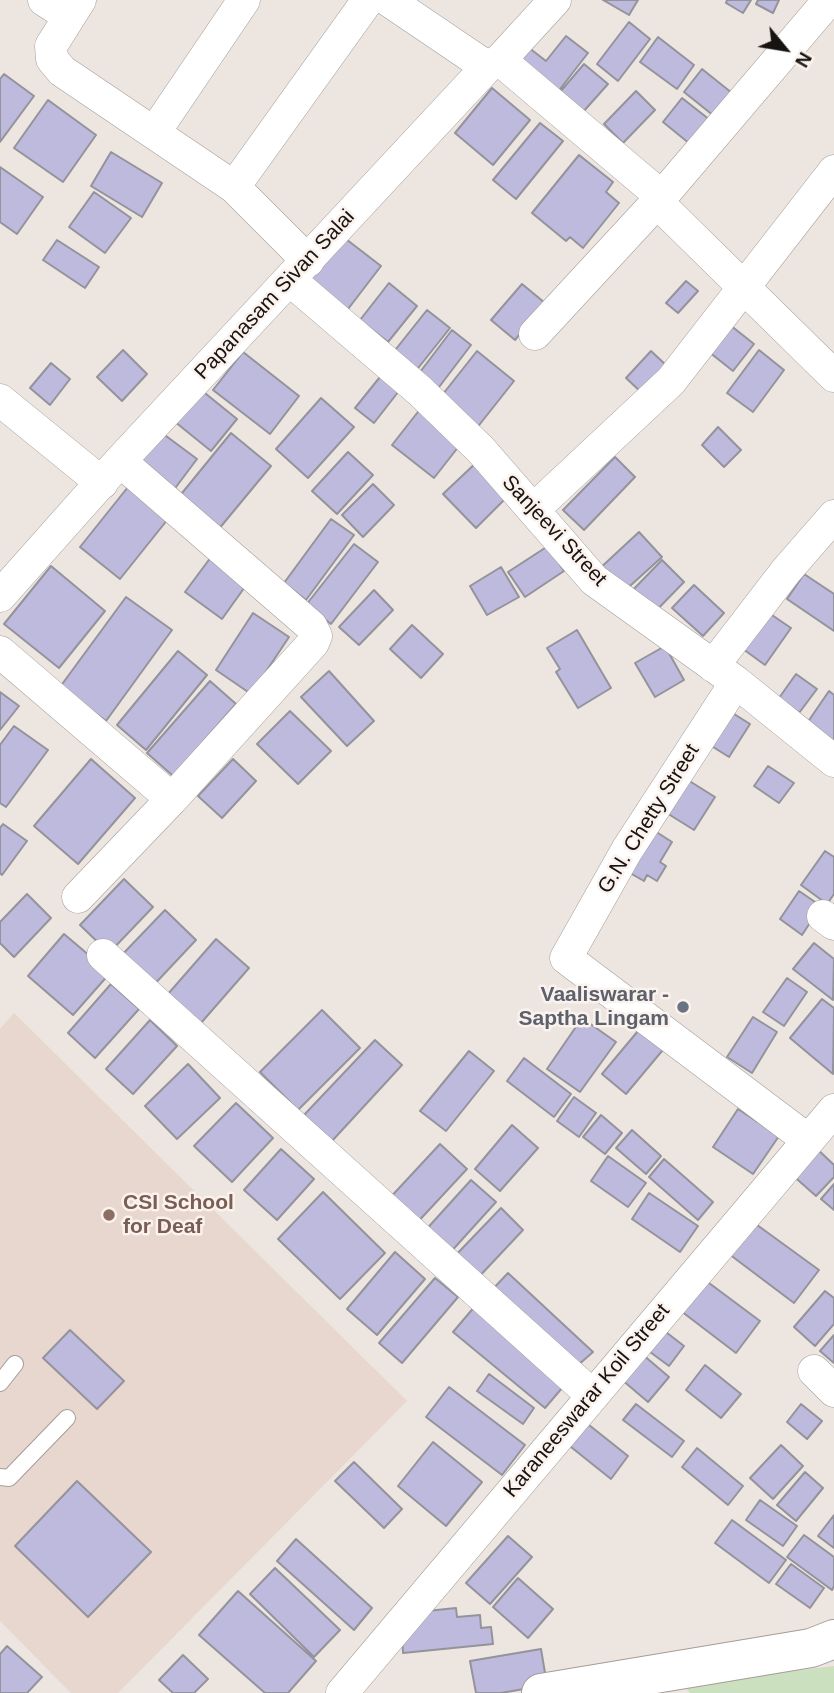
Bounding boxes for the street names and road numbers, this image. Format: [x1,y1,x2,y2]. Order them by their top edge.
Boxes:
street label: Papanasam Sivan Salai [190,205,360,385]
street label: Sanjeevi Street [496,470,612,592]
street label: G.N. Chetty Street [593,740,705,898]
street label: Karaneeswarar Koil Street [499,1299,675,1503]

